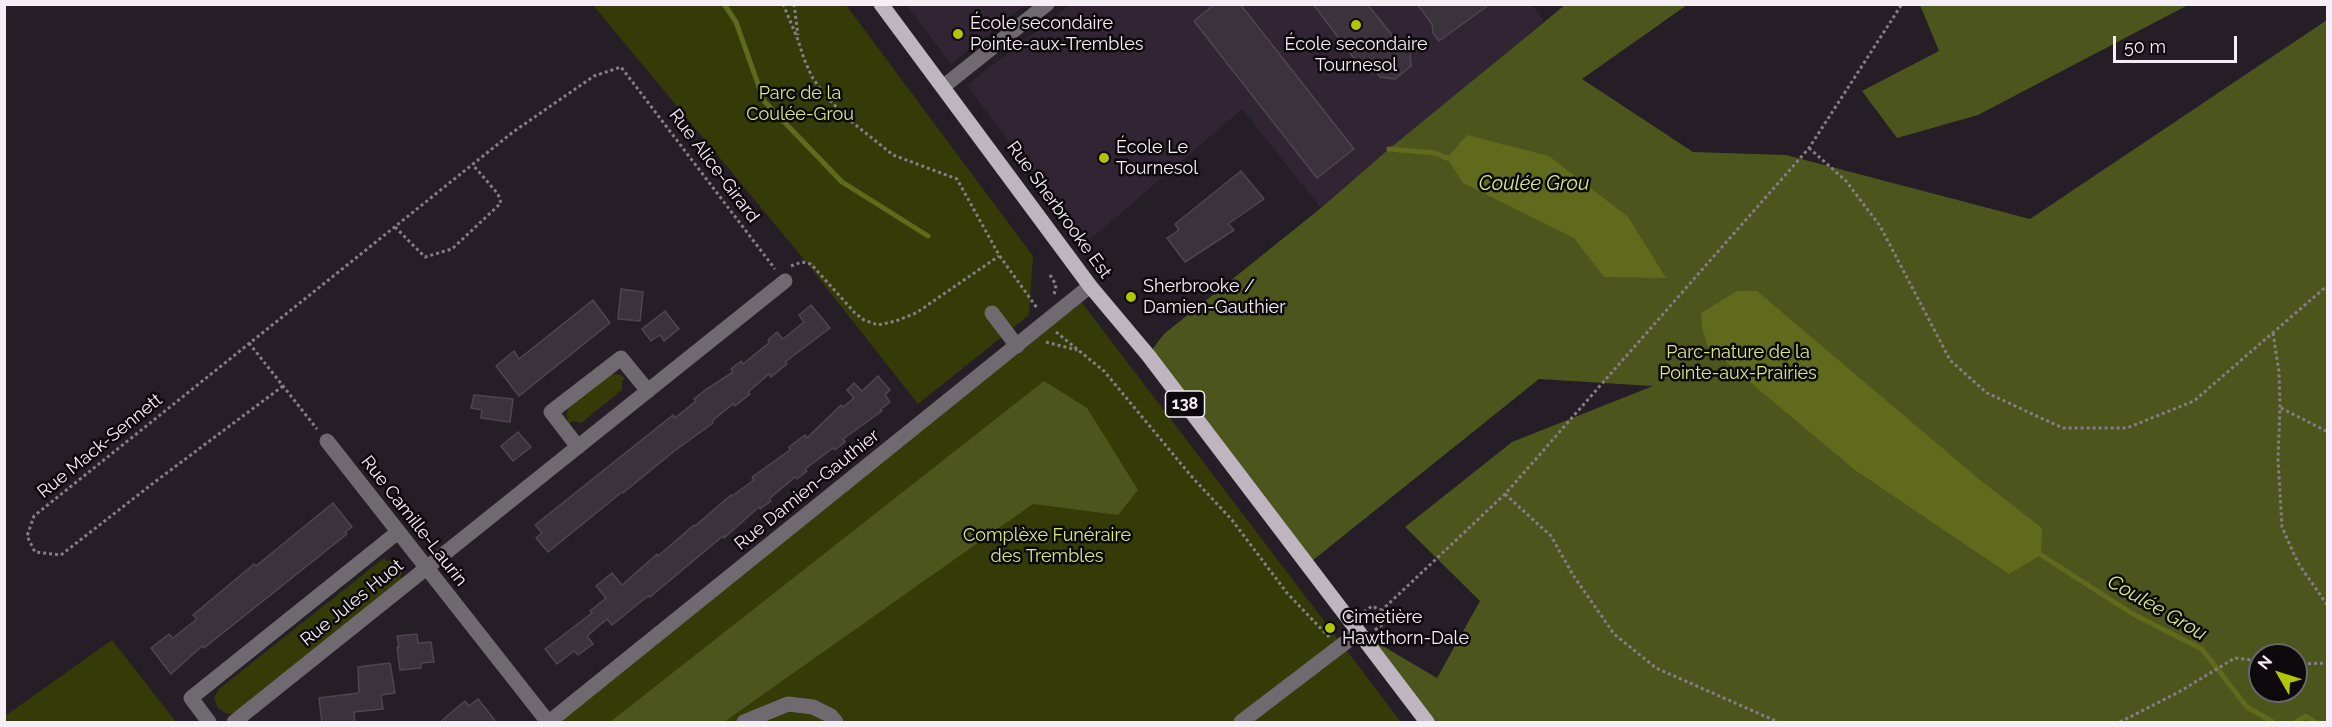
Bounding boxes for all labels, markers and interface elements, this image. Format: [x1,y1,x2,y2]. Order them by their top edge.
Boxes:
place label: École secondaire Pointe-aux-Trembles [970,13,1144,56]
marker: École secondaire Tournesol [1349,18,1363,32]
scale bar [2116,24,2240,62]
marker: École secondaire Pointe-aux-Trembles [951,27,965,41]
place label: École secondaire Tournesol [1284,34,1428,76]
text: 50 m [2124,36,2166,57]
park label: Parc de la Coulée-Grou [746,83,854,125]
street label: Rue Alice-Girard [664,105,764,227]
street label: Rue Sherbrooke Est [1002,137,1116,283]
place label: École Le Tournesol [1116,137,1198,180]
marker: École Le Tournesol [1097,151,1111,165]
water label: Coulée Grou [1479,172,1589,196]
place label: Sherbrooke / Damien-Gauthier [1143,276,1285,318]
marker: Sherbrooke / Damien-Gauthier [1124,290,1138,304]
park label: Parc-nature de la Pointe-aux-Prairies [1659,342,1817,385]
street label: Rue Mack-Sennett [33,389,167,503]
road number: 138 [1166,391,1204,417]
street label: Rue Damien-Gauthier [730,425,884,555]
street label: Rue Camille-Laurin [356,451,472,591]
park label: Complèxe Funéraire des Trembles [963,525,1131,568]
street label: Rue Jules Huot [296,555,408,651]
water label: Coulée Grou [2103,570,2211,646]
place label: Cimetière Hawthorn-Dale [1342,607,1469,650]
marker: Cimetière Hawthorn-Dale [1323,621,1337,635]
north arrow [2248,643,2308,703]
text: N [2254,652,2276,673]

